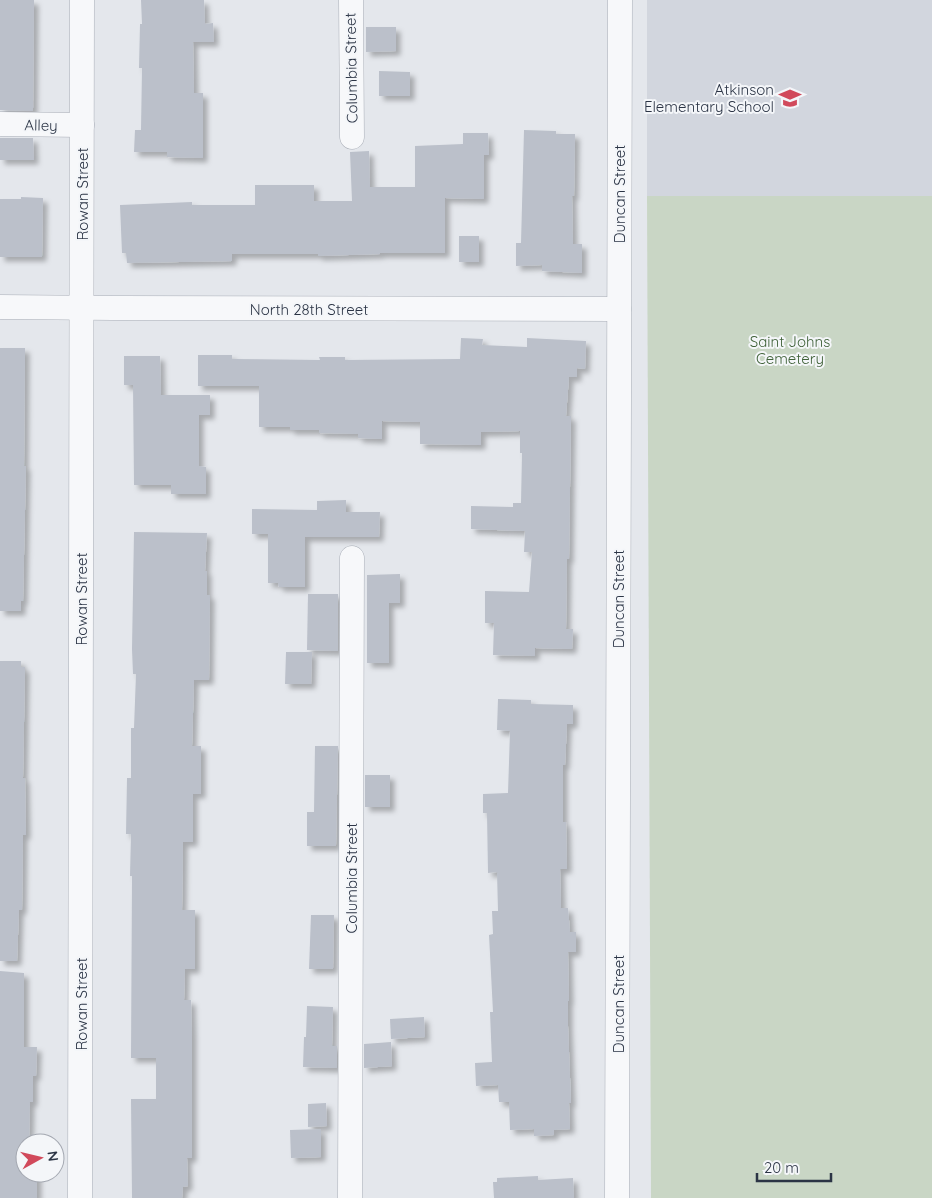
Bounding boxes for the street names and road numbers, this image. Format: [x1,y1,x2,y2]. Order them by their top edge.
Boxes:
street label: Columbia Street [341,12,361,124]
street label: Alley [24,115,58,135]
street label: Duncan Street [610,145,629,243]
street label: Rowan Street [73,147,92,241]
street label: North 28th Street [250,300,368,319]
street label: Duncan Street [609,550,628,648]
street label: Rowan Street [72,552,91,646]
street label: Columbia Street [342,823,361,933]
street label: Duncan Street [609,955,628,1053]
street label: Rowan Street [72,957,91,1051]

